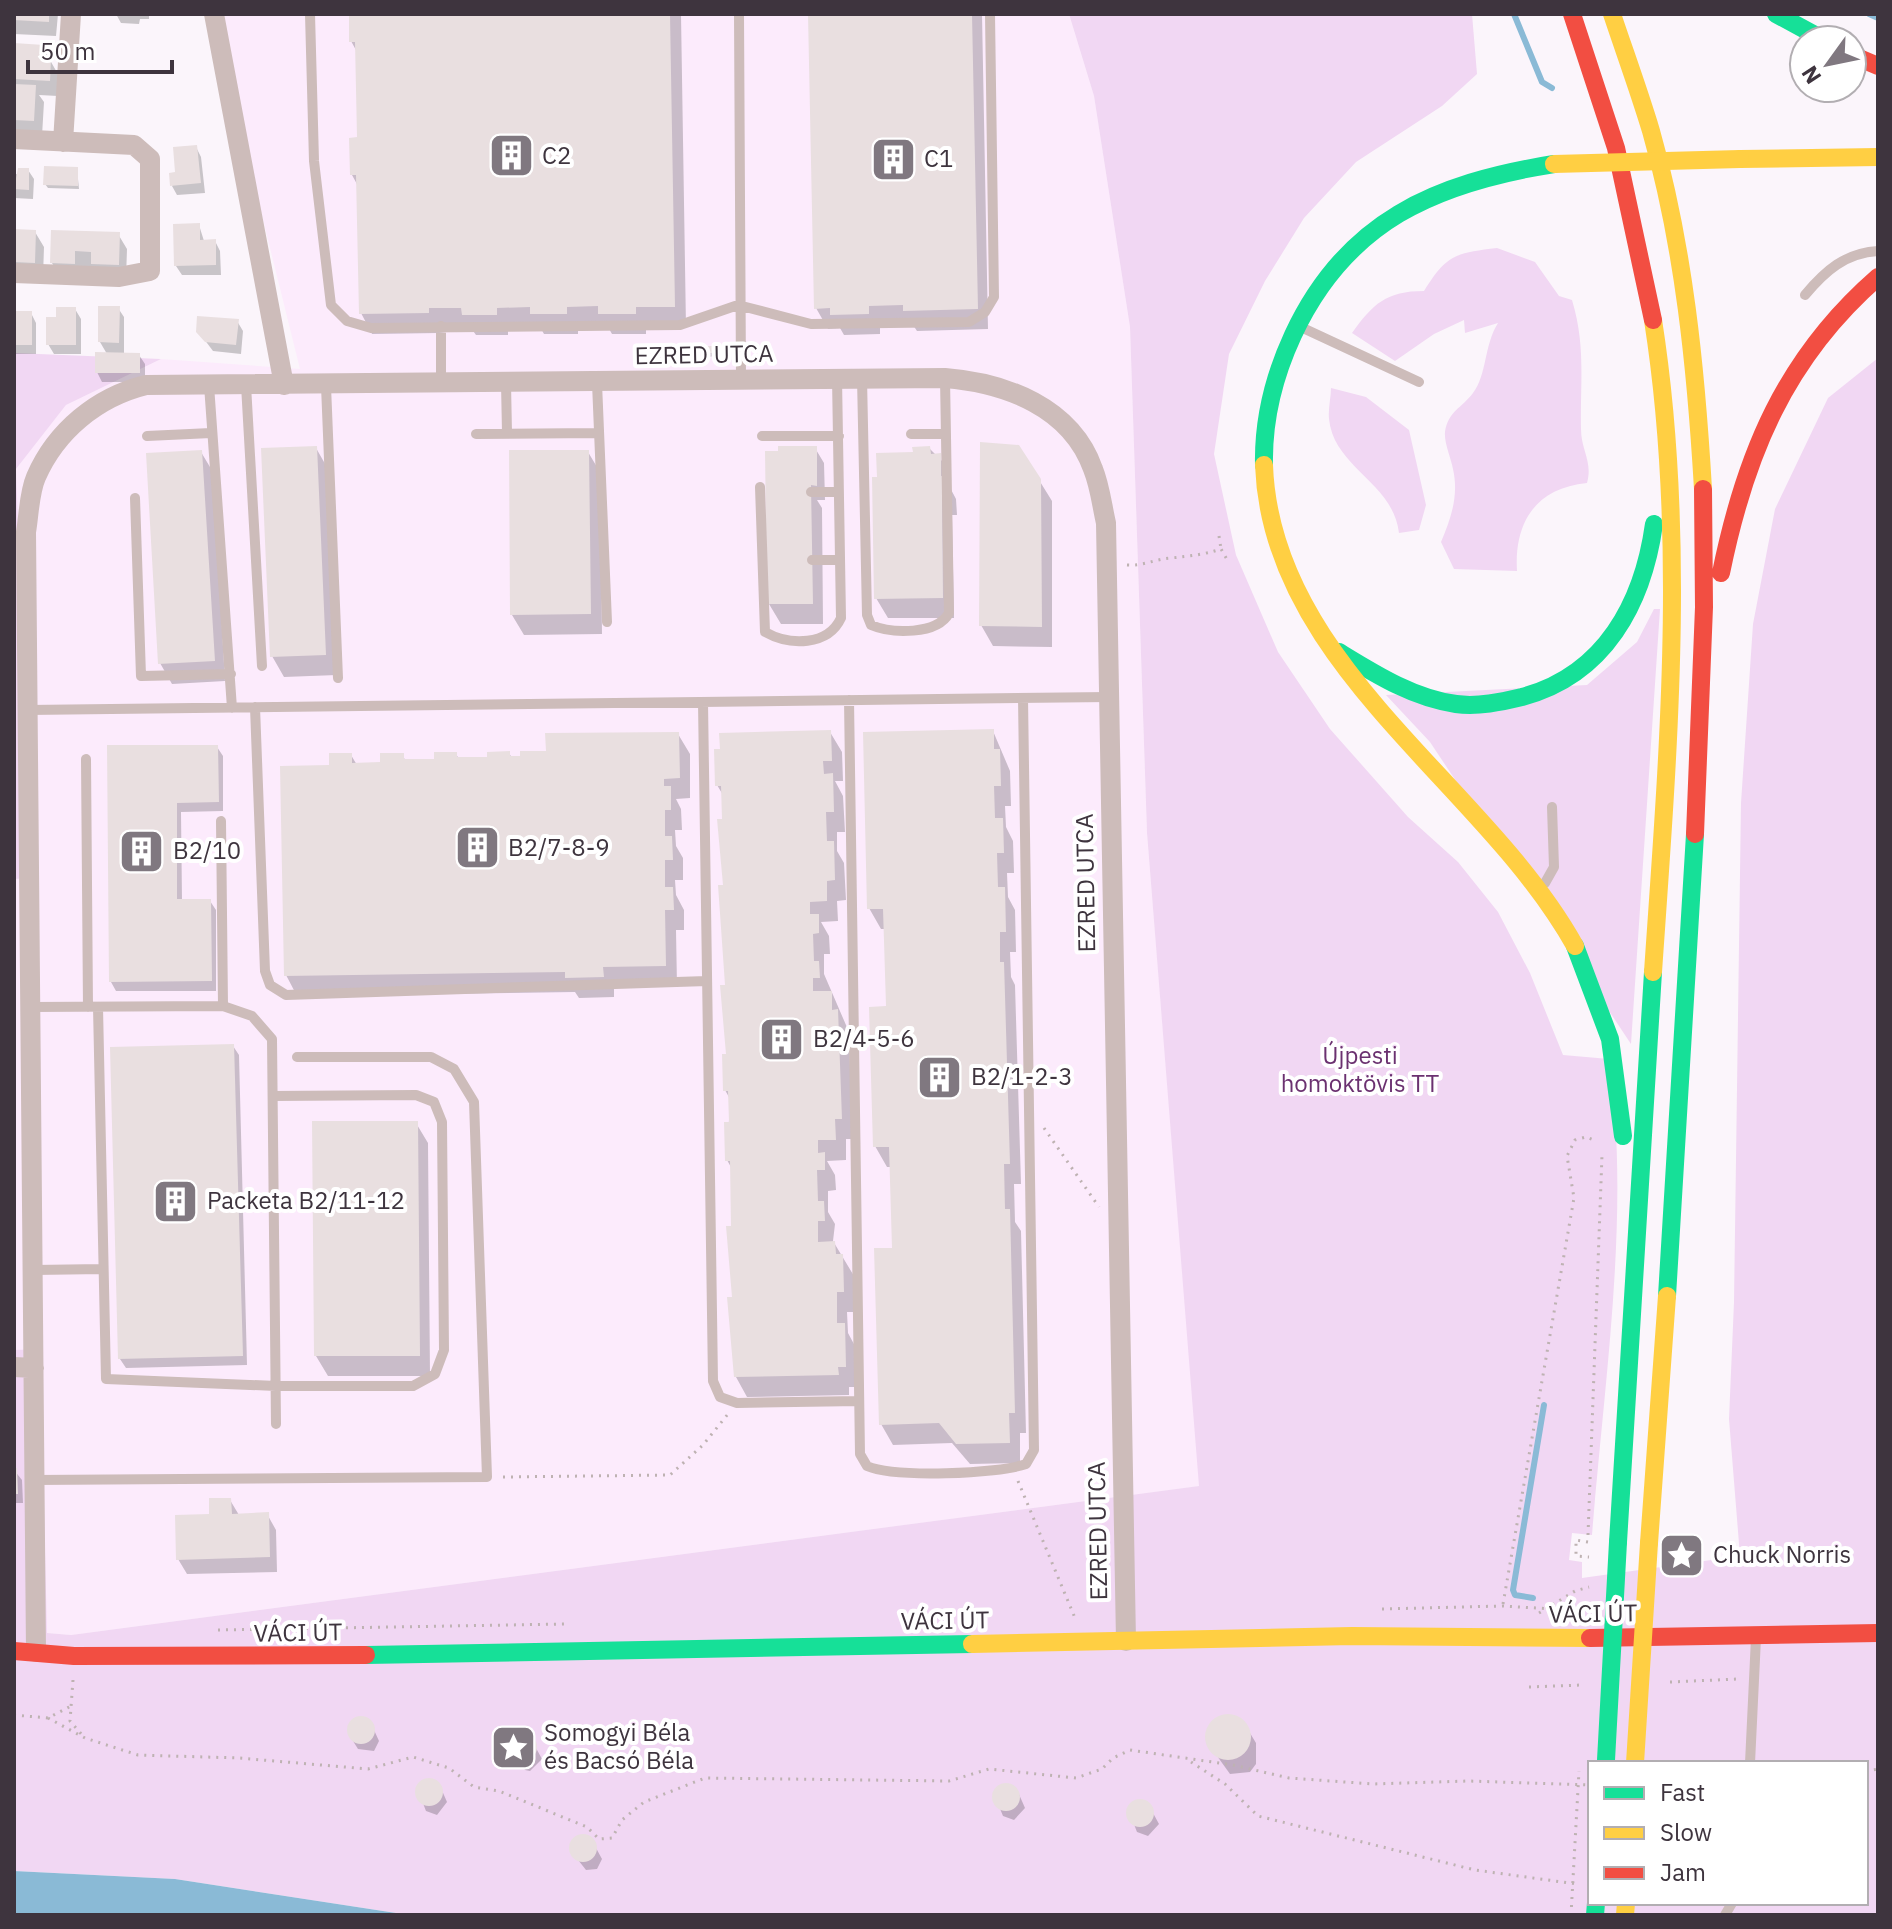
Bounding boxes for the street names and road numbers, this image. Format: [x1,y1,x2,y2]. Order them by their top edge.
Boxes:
street label: EZRED UTCA [634,337,774,371]
street label: EZRED UTCA [1068,813,1102,953]
street label: EZRED UTCA [1080,1461,1114,1601]
street label: VÁCI ÚT [1548,1596,1638,1630]
street label: VÁCI ÚT [900,1603,990,1637]
street label: VÁCI ÚT [253,1615,343,1649]

